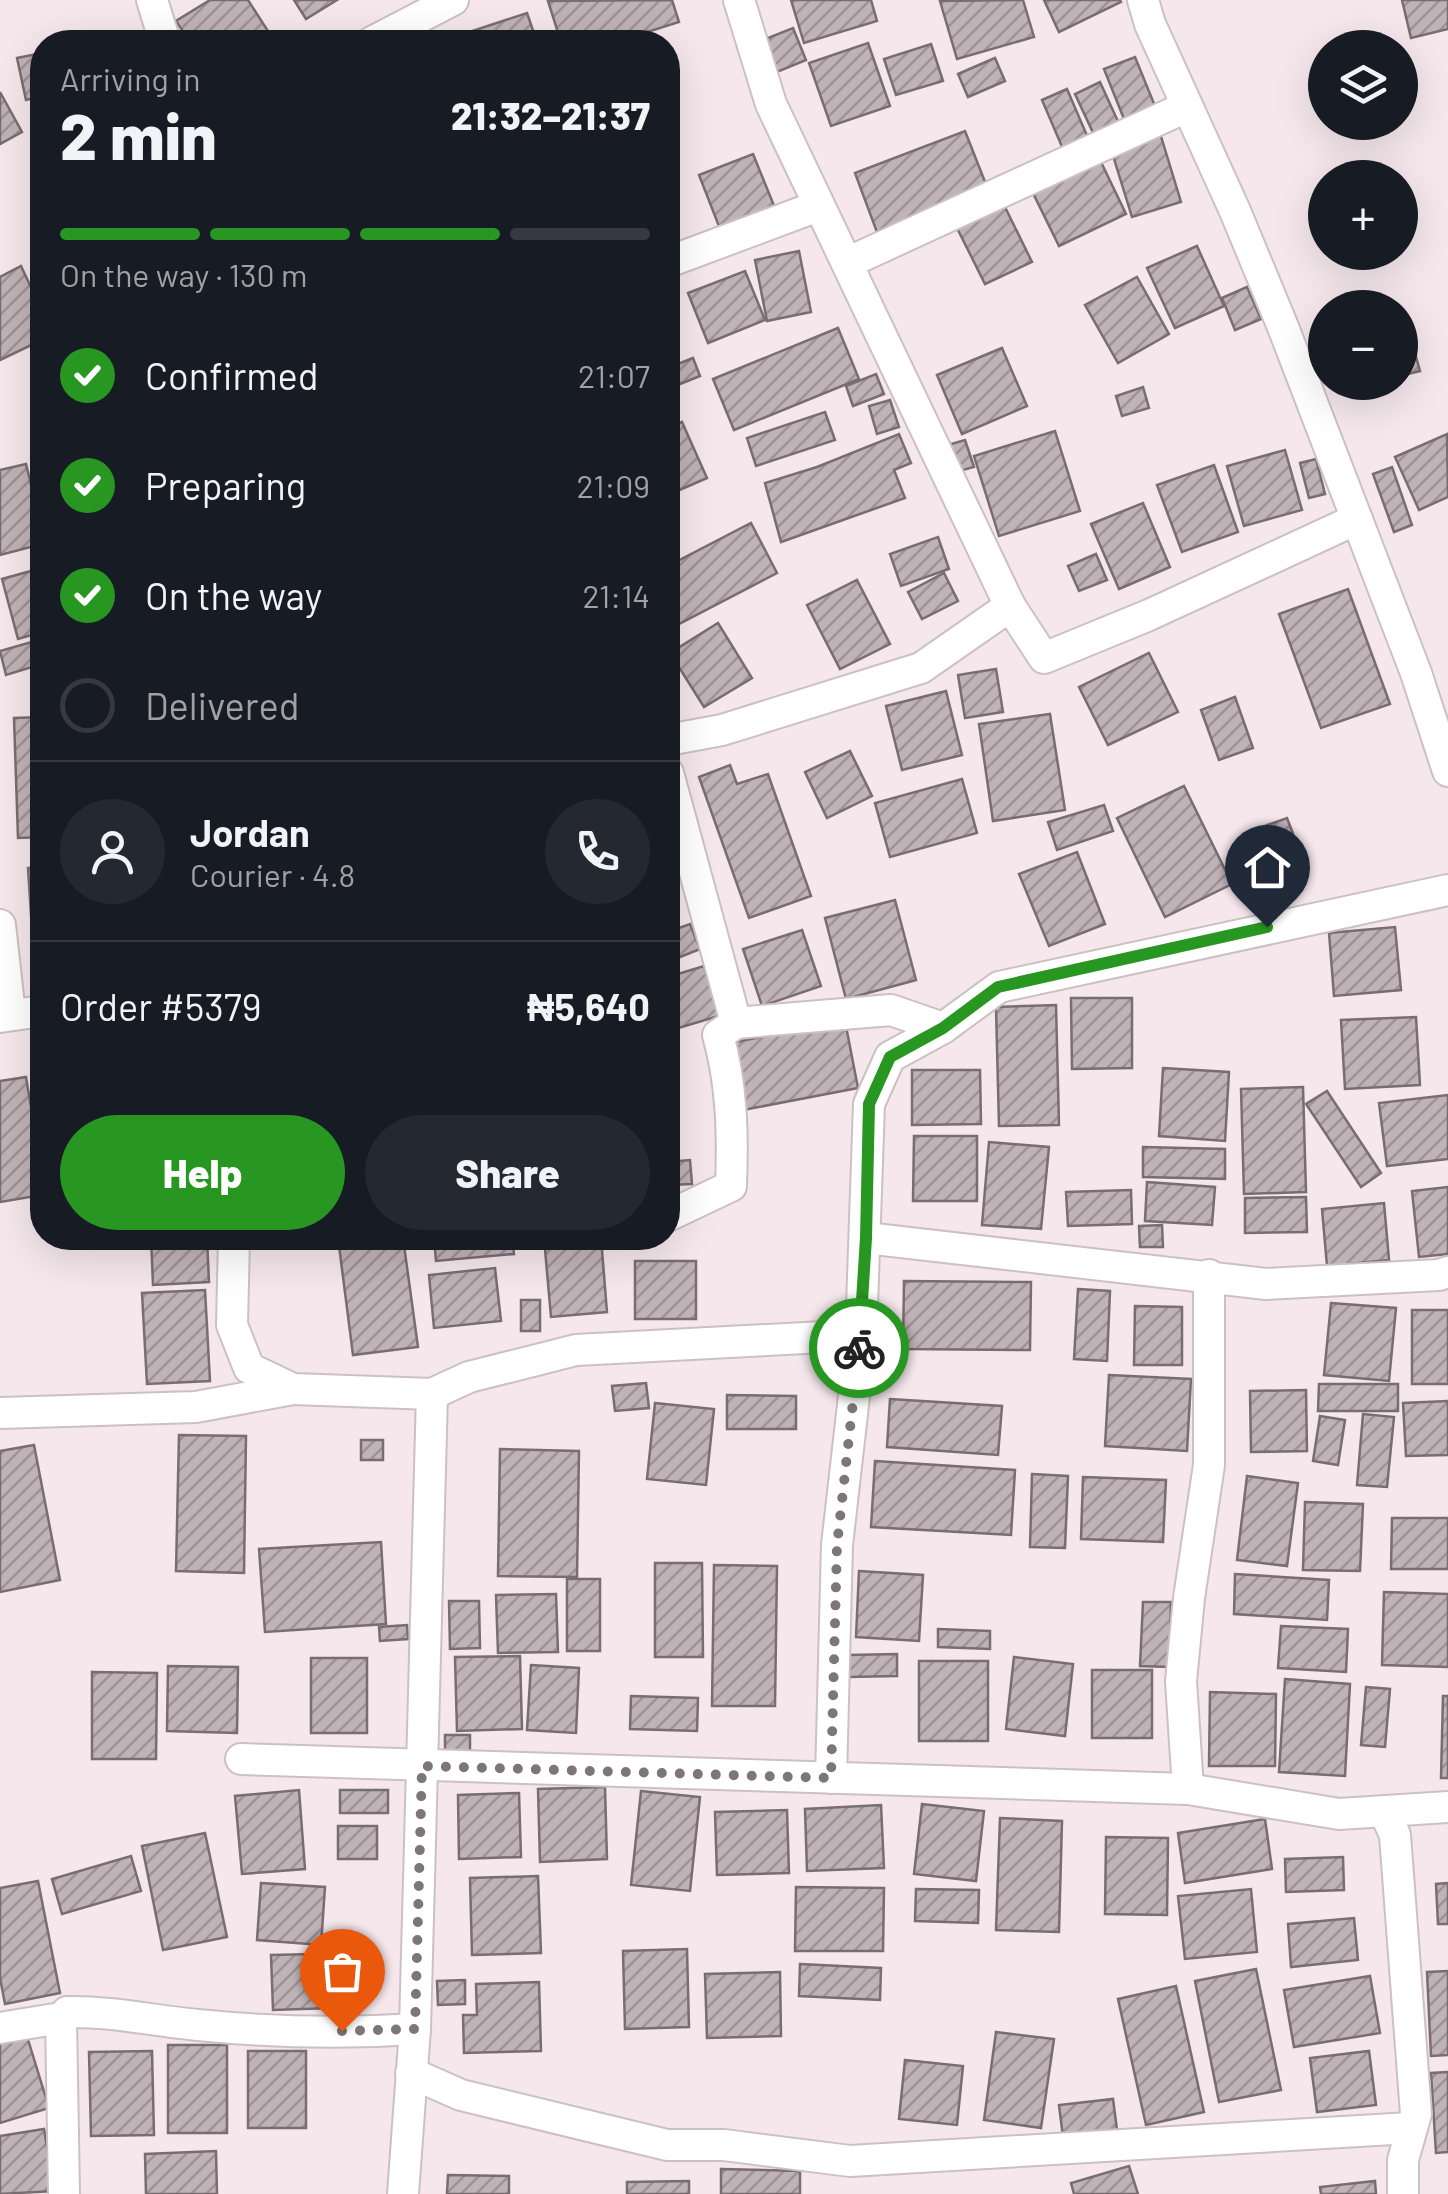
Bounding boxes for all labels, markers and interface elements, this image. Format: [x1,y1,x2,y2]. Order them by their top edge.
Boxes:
map controls [1308,30,1418,400]
button: layers [1308,30,1418,140]
text: Arriving in [60,59,200,97]
text: 21:32–21:37 [451,92,650,138]
text: 2 min [60,95,217,173]
button: + [1308,160,1418,270]
text: On the way · 130 m [60,255,307,293]
button: − [1308,290,1418,400]
icon: check [60,348,115,403]
text: Confirmed [145,352,318,398]
text: 21:07 [578,356,650,394]
icon: check [60,458,115,513]
text: Preparing [145,462,306,508]
text: 21:09 [576,466,650,504]
icon: check [60,568,115,623]
text: On the way [145,572,322,618]
text: 21:14 [582,576,650,614]
text: Delivered [145,682,299,728]
button: person [60,799,165,904]
button: phone [545,799,650,904]
text: Jordan [190,809,310,855]
pin [1225,825,1310,928]
icon: home [1240,840,1295,895]
text: Courier · 4.8 [190,855,355,893]
text: Order #5379 [60,983,262,1029]
text: ₦5,640 [527,983,650,1029]
button: Help [60,1115,345,1230]
button: Share [365,1115,650,1230]
courier [809,1298,909,1398]
icon: bike [832,1321,887,1376]
pin [300,1929,385,2032]
icon: bag [315,1944,370,1999]

